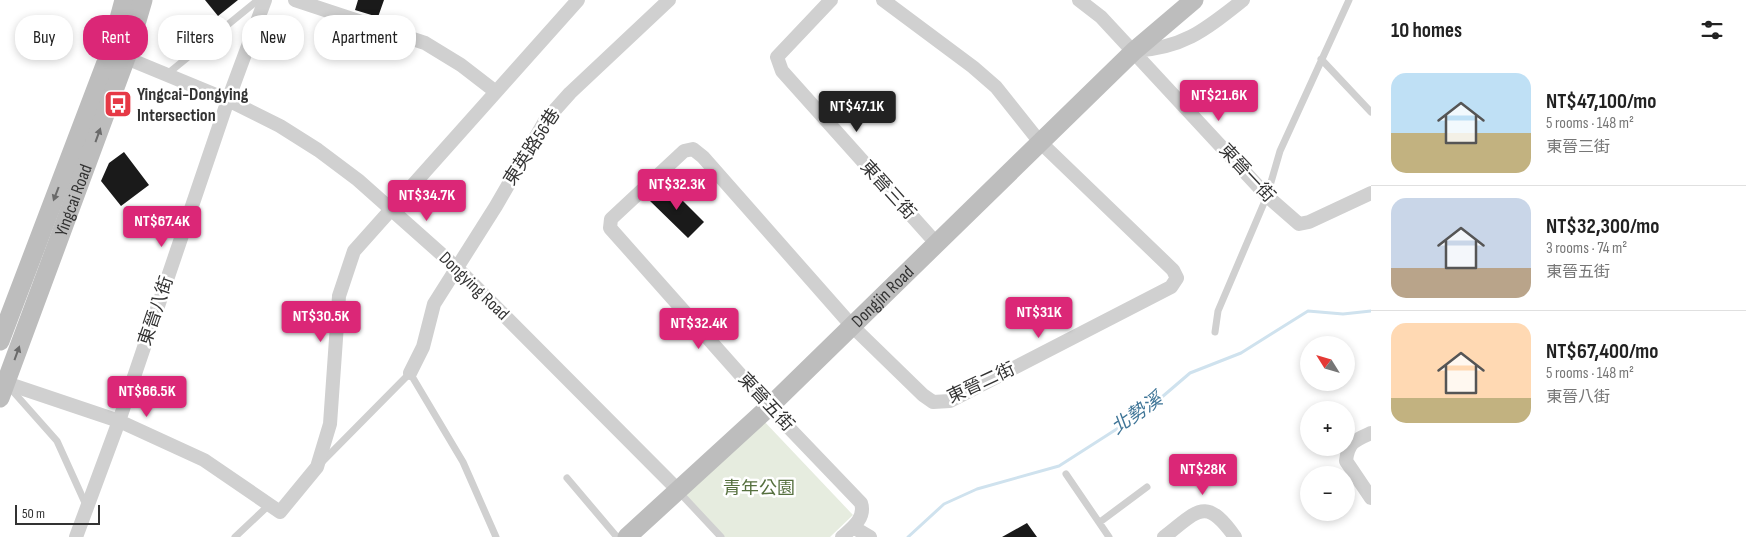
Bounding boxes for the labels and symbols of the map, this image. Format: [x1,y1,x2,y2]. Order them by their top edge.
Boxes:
pin: NT$21.6K [1167,80,1271,122]
place label: Yingcai-Dongying Intersection [137,84,249,126]
bus stop icon: Yingcai-Dongying Intersection [103,89,133,119]
pin: NT$47.1K [805,90,909,133]
street label: 東英路56巷 [499,105,565,189]
one-way arrow [95,127,102,142]
street label: 東晉一街 [1215,140,1279,206]
street label: 東晉三街 [856,156,920,224]
street label: Yingcai Road [50,161,96,239]
pin: NT$32.3K [625,168,729,211]
pin: NT$34.7K [375,180,479,222]
one-way arrow [52,187,60,202]
pin: NT$67.4K [110,206,214,248]
street label: Dongying Road [435,248,513,324]
street label: Dongjin Road [847,261,918,331]
street label: 東晉八街 [134,274,178,348]
pin: NT$31K [998,296,1080,339]
pin: NT$30.5K [269,300,373,343]
pin: NT$32.4K [647,308,751,350]
north arrow [1300,336,1355,391]
one-way arrow [14,345,21,360]
street label: 東晉二街 [944,358,1018,408]
street label: 東晉五街 [734,369,798,435]
pin: NT$66.5K [95,376,199,418]
water label: 北勢溪 [1107,387,1169,440]
pin: NT$28K [1162,454,1244,496]
park label: 青年公園 [723,478,795,499]
scale bar [15,502,100,525]

